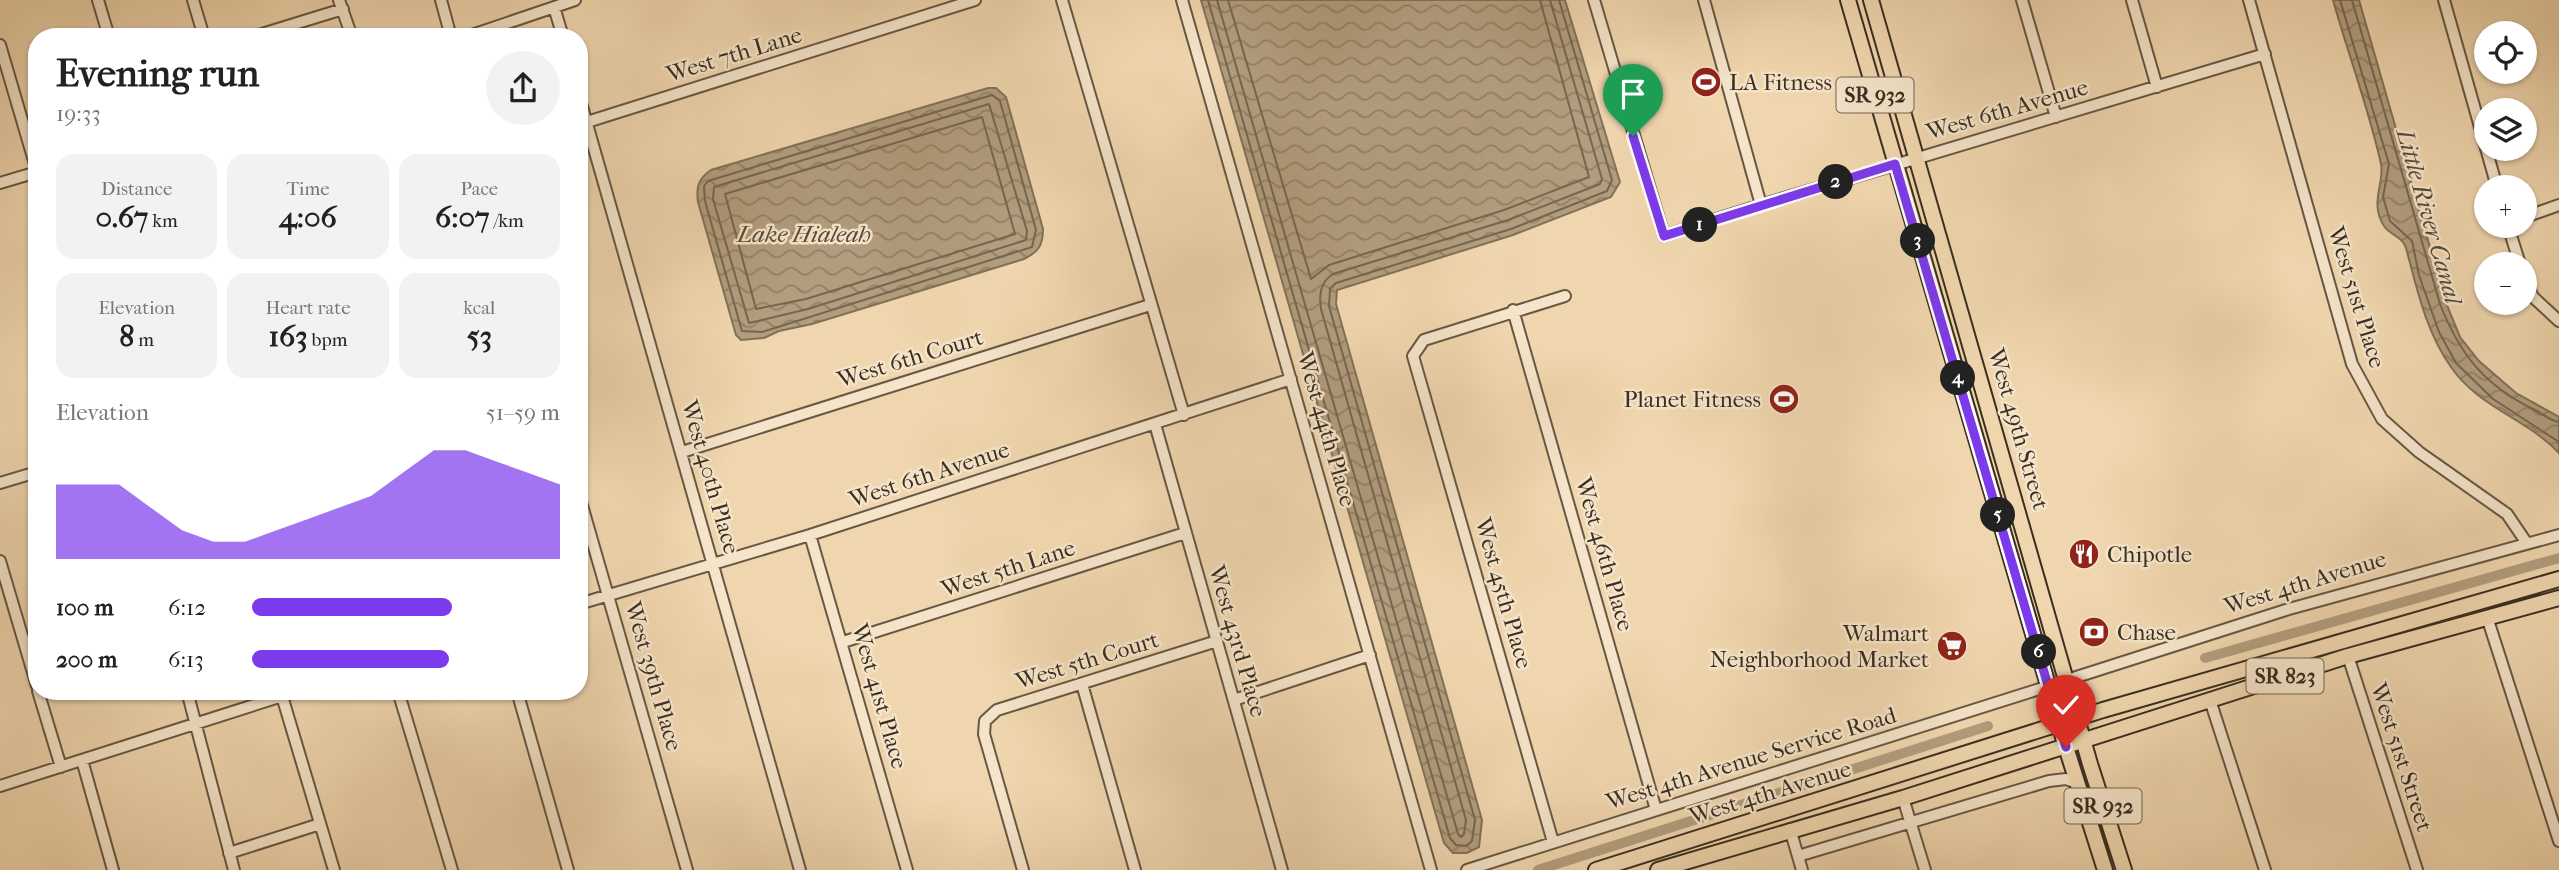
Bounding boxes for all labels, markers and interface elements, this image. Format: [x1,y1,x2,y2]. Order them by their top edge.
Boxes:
street label: West 7th Lane [662,21,805,88]
map controls [2474,21,2537,315]
button: locate [2474,21,2537,84]
text: Evening run [56,51,259,96]
button: share [486,51,560,125]
pin [1603,64,1663,136]
sports icon: LA Fitness [1689,65,1723,99]
place label: LA Fitness [1729,69,1832,96]
street label: West 6th Avenue [1922,74,2091,146]
icon: arrive [1614,75,1652,113]
road number: SR 932 [1836,78,1913,112]
button: layers [2474,98,2537,161]
text: 19:33 [56,100,101,127]
water label: Little River Canal [2390,123,2468,310]
pin: 2 [1818,164,1854,200]
text: 2 [1831,170,1840,192]
button: + [2474,175,2537,238]
text: Distance [101,178,172,200]
text: Time [286,178,330,200]
text: Pace [460,178,498,200]
text: 0.67 [95,200,148,235]
text: 4:06 [279,200,337,235]
text: 6:07 [435,200,489,235]
pin: 1 [1682,208,1718,243]
text: km [148,210,178,232]
text: /km [489,210,524,232]
text: 1 [1696,213,1703,235]
water label: Lake Hialeah [735,220,871,248]
street label: West 51st Place [2322,222,2391,371]
pin: 3 [1900,224,1936,258]
text: 3 [1914,229,1921,251]
button: − [2474,252,2537,315]
text: Elevation [98,297,175,319]
text: Heart rate [265,297,351,319]
text: kcal [463,297,495,319]
text: 8 [119,319,134,354]
text: 163 [268,319,308,354]
text: 53 [467,319,492,354]
street label: West 6th Court [833,324,986,394]
text: m [134,329,154,351]
text: bpm [308,329,348,351]
street label: West 49th Street [1982,344,2054,513]
street label: West 44th Place [1291,348,1362,510]
pin: 4 [1940,360,1976,396]
text: 4 [1952,366,1963,388]
sports icon: Planet Fitness [1767,382,1801,416]
place label: Planet Fitness [1624,386,1761,413]
street label: West 40th Place [675,396,745,557]
text: Elevation [56,399,149,426]
text: 51–59 m [486,399,560,426]
street label: West 6th Avenue [845,436,1013,513]
street label: West 46th Place [1569,473,1639,634]
pin: 5 [1980,498,2016,532]
text: 5 [1993,503,2002,525]
street label: West 45th Place [1469,514,1538,672]
street label: West 5th Lane [937,534,1079,603]
restaurant icon: Chipotle [2067,537,2101,571]
place label: Chipotle [2107,541,2192,568]
street label: West 4th Avenue [2220,545,2389,620]
street label: West 43rd Place [1203,561,1272,720]
text: 100 m [56,594,114,621]
text: 6:12 [168,594,206,621]
street label: West 39th Place [619,597,688,754]
bank icon: Chase [2077,615,2111,649]
street label: West 41st Place [846,619,913,772]
place label: Chase [2117,619,2176,646]
place label: Walmart Neighborhood Market [1710,620,1929,673]
street label: West 5th Court [1011,626,1162,695]
supermarket icon: Walmart Neighborhood Market [1935,629,1969,663]
pin: 6 [2022,634,2056,670]
text: 6 [2033,640,2044,662]
text: 200 m [56,646,117,673]
text: 6:13 [168,646,204,673]
road number: SR 823 [2246,658,2324,694]
pin [2036,675,2096,747]
street label: West 51st Street [2364,679,2438,835]
icon: check [2047,686,2085,724]
street label: West 4th Avenue Service Road [1603,701,1899,815]
street label: West 4th Avenue [1686,754,1854,830]
road number: SR 932 [2064,788,2142,824]

